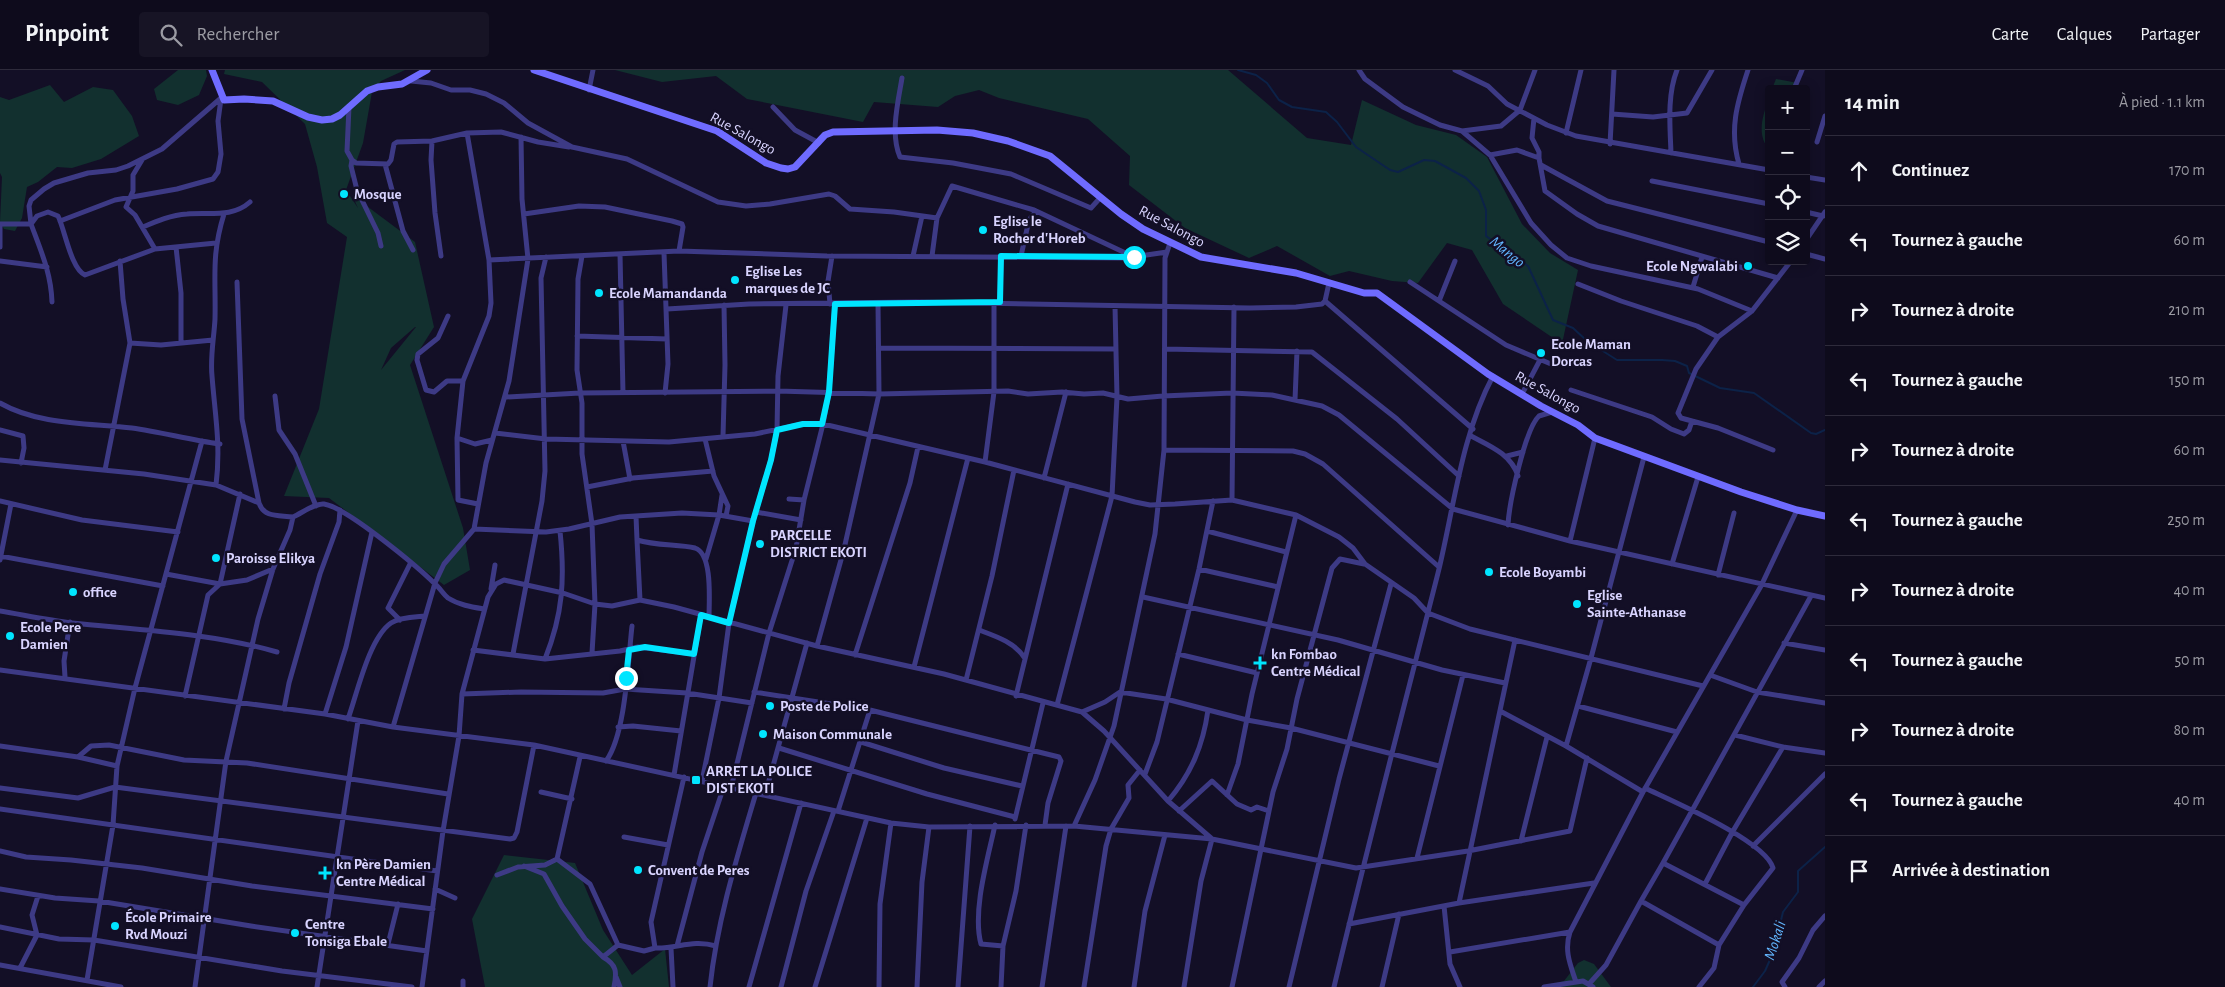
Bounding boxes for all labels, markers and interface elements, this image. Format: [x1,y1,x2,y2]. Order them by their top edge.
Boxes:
search box [139,12,489,57]
icon: search [157,21,185,49]
text: Pinpoint [25,22,109,46]
text: Rechercher [197,25,279,44]
text: Carte [1992,26,2029,44]
text: Calques [2057,26,2112,44]
text: Partager [2140,26,2200,44]
map controls [1765,85,1810,265]
button: + [1765,85,1810,130]
text: 14 min [1845,92,1900,113]
text: À pied · 1.1 km [2119,94,2205,110]
street label: Rue Salongo [708,109,778,157]
button: − [1765,130,1810,175]
icon: ahead [1845,157,1873,185]
text: Continuez [1892,161,1969,180]
text: 170 m [2169,162,2205,178]
button: locate [1765,175,1810,220]
place label: Mosque [354,187,402,202]
marker: Mosque [338,188,350,200]
street label: Rue Salongo [1136,203,1207,250]
place label: Eglise le Rocher d'Horeb [993,214,1086,246]
button: layers [1765,220,1810,265]
marker: Eglise le Rocher d'Horeb [977,224,989,236]
icon: left [1845,227,1873,255]
text: Tournez à gauche [1892,231,2023,250]
text: 60 m [2174,232,2205,248]
water label: Mango [1487,233,1528,271]
route start [1123,246,1146,269]
place label: Ecole Ngwalabi [1646,259,1738,274]
marker: Ecole Ngwalabi [1742,260,1754,272]
place label: Eglise Les marques de JC [745,264,830,296]
marker: Eglise Les marques de JC [729,274,741,286]
place label: Ecole Mamandanda [609,286,727,301]
marker: Ecole Mamandanda [593,287,605,299]
icon: right [1845,297,1873,325]
text: Tournez à droite [1892,301,2014,320]
text: 210 m [2168,302,2205,318]
place label: Ecole Maman Dorcas [1551,337,1631,369]
marker: Ecole Maman Dorcas [1535,347,1547,359]
icon: left [1845,367,1873,395]
street label: Rue Salongo [1513,368,1583,416]
text: Tournez à gauche [1892,371,2023,390]
text: 150 m [2169,372,2205,388]
icon: right [1845,437,1873,465]
text: Tournez à droite [1892,441,2014,460]
text: 60 m [2174,442,2205,458]
icon: left [1845,507,1873,535]
text: Tournez à gauche [1892,511,2023,530]
text: 250 m [2167,512,2205,528]
place label: PARCELLE DISTRICT EKOTI [770,528,867,560]
marker: PARCELLE DISTRICT EKOTI [754,538,766,550]
place label: Paroisse Elikya [226,551,315,566]
marker: Paroisse Elikya [210,552,222,564]
place label: Ecole Boyambi [1499,565,1586,580]
marker: Ecole Boyambi [1483,566,1495,578]
icon: right [1845,577,1873,605]
text: Tournez à droite [1892,581,2014,600]
text: 40 m [2173,582,2205,598]
place label: office [83,585,117,600]
marker: office [67,586,79,598]
place label: Eglise Sainte-Athanase [1587,588,1686,620]
marker: Eglise Sainte-Athanase [1571,598,1583,610]
place label: Ecole Pere Damien [20,620,81,652]
marker: Ecole Pere Damien [4,630,16,642]
place label: kn Fombao Centre Médical [1271,647,1361,679]
icon: left [1845,647,1873,675]
text: Tournez à gauche [1892,651,2023,670]
text: 50 m [2174,652,2205,668]
marker: kn Fombao Centre Médical [1253,656,1267,670]
route end [615,667,638,690]
place label: Poste de Police [780,699,869,714]
marker: Poste de Police [764,700,776,712]
icon: right [1845,717,1873,745]
text: Tournez à droite [1892,721,2014,740]
text: 80 m [2174,722,2205,738]
place label: Maison Communale [773,727,892,742]
marker: Maison Communale [757,728,769,740]
place label: ARRET LA POLICE DIST EKOTI [706,764,812,796]
marker: ARRET LA POLICE DIST EKOTI [690,774,702,786]
icon: left [1845,787,1873,815]
text: Tournez à gauche [1892,791,2023,810]
text: 40 m [2173,792,2205,808]
place label: kn Père Damien Centre Médical [336,857,431,889]
icon: arrive [1845,857,1873,885]
text: Arrivée à destination [1892,861,2050,880]
place label: Convent de Peres [648,863,750,878]
marker: Convent de Peres [632,864,644,876]
marker: kn Père Damien Centre Médical [318,866,332,880]
place label: École Primaire Rvd Mouzi [125,908,212,942]
place label: Centre Tonsiga Ebale [305,917,387,949]
water label: Mokali [1761,918,1789,962]
marker: École Primaire Rvd Mouzi [109,920,121,932]
marker: Centre Tonsiga Ebale [289,927,301,939]

